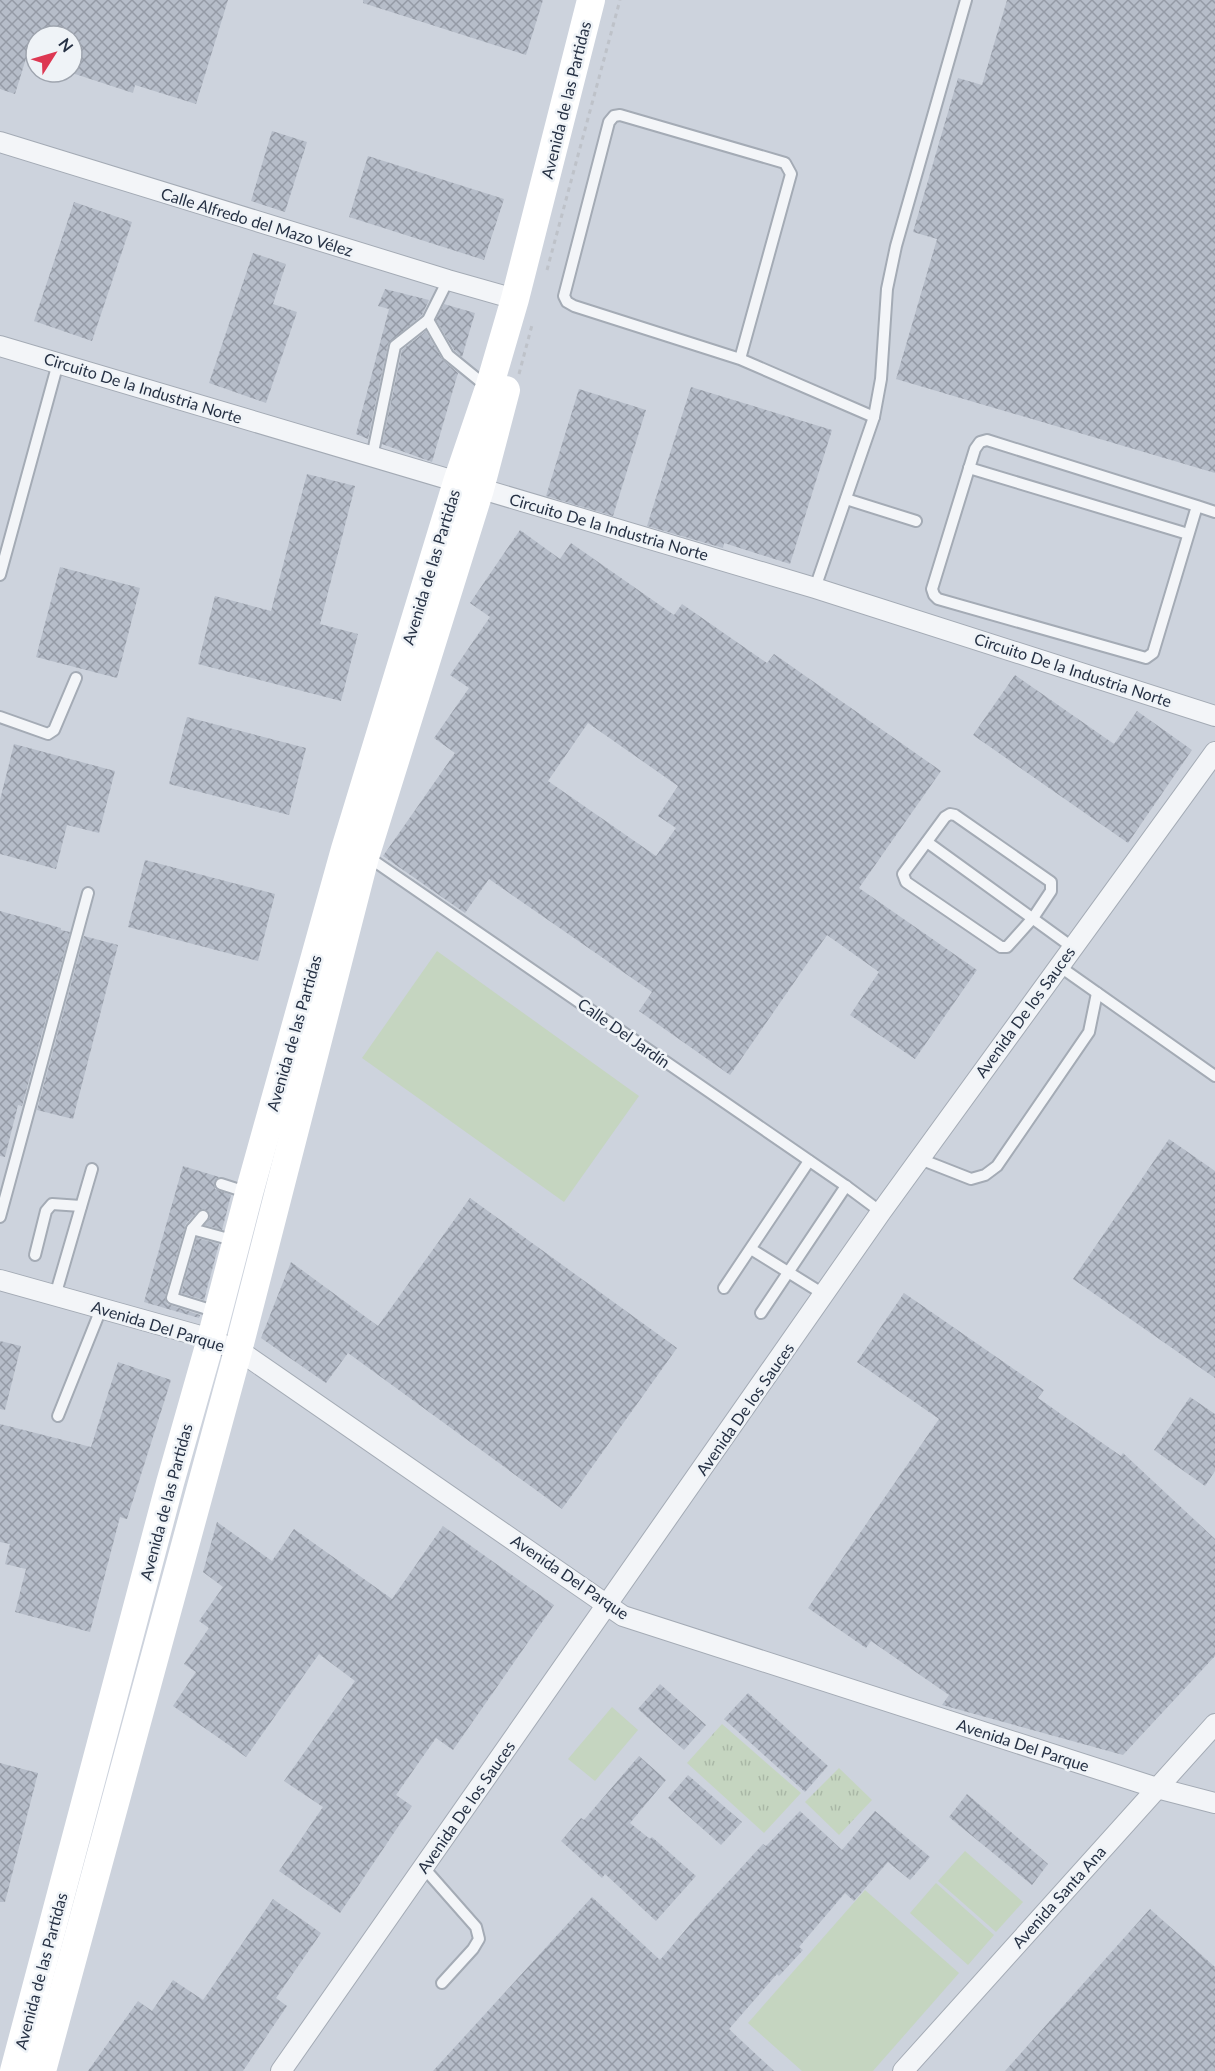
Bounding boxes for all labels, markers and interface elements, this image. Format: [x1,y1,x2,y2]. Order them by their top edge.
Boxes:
street label: Avenida de las Partidas [537,19,594,181]
north arrow [24,24,84,84]
text: N [55,34,78,55]
street label: Calle Alfredo del Mazo Vélez [159,183,355,260]
street label: Circuito De la Industria Norte [42,348,245,427]
street label: Avenida de las Partidas [398,487,463,647]
street label: Circuito De la Industria Norte [507,489,711,564]
street label: Circuito De la Industria Norte [972,629,1174,710]
street label: Avenida De los Sauces [971,942,1079,1081]
street label: Avenida de las Partidas [262,953,325,1113]
street label: Calle Del Jardín [574,994,674,1071]
street label: Avenida Del Parque [89,1296,227,1355]
street label: Avenida De los Sauces [692,1339,798,1479]
street label: Avenida de las Partidas [135,1421,196,1582]
street label: Avenida Del Parque [508,1530,633,1623]
street label: Avenida Del Parque [955,1714,1092,1775]
street label: Avenida De los Sauces [413,1737,519,1877]
street label: Avenida Santa Ana [1008,1842,1109,1952]
street label: Avenida de las Partidas [10,1890,71,2051]

